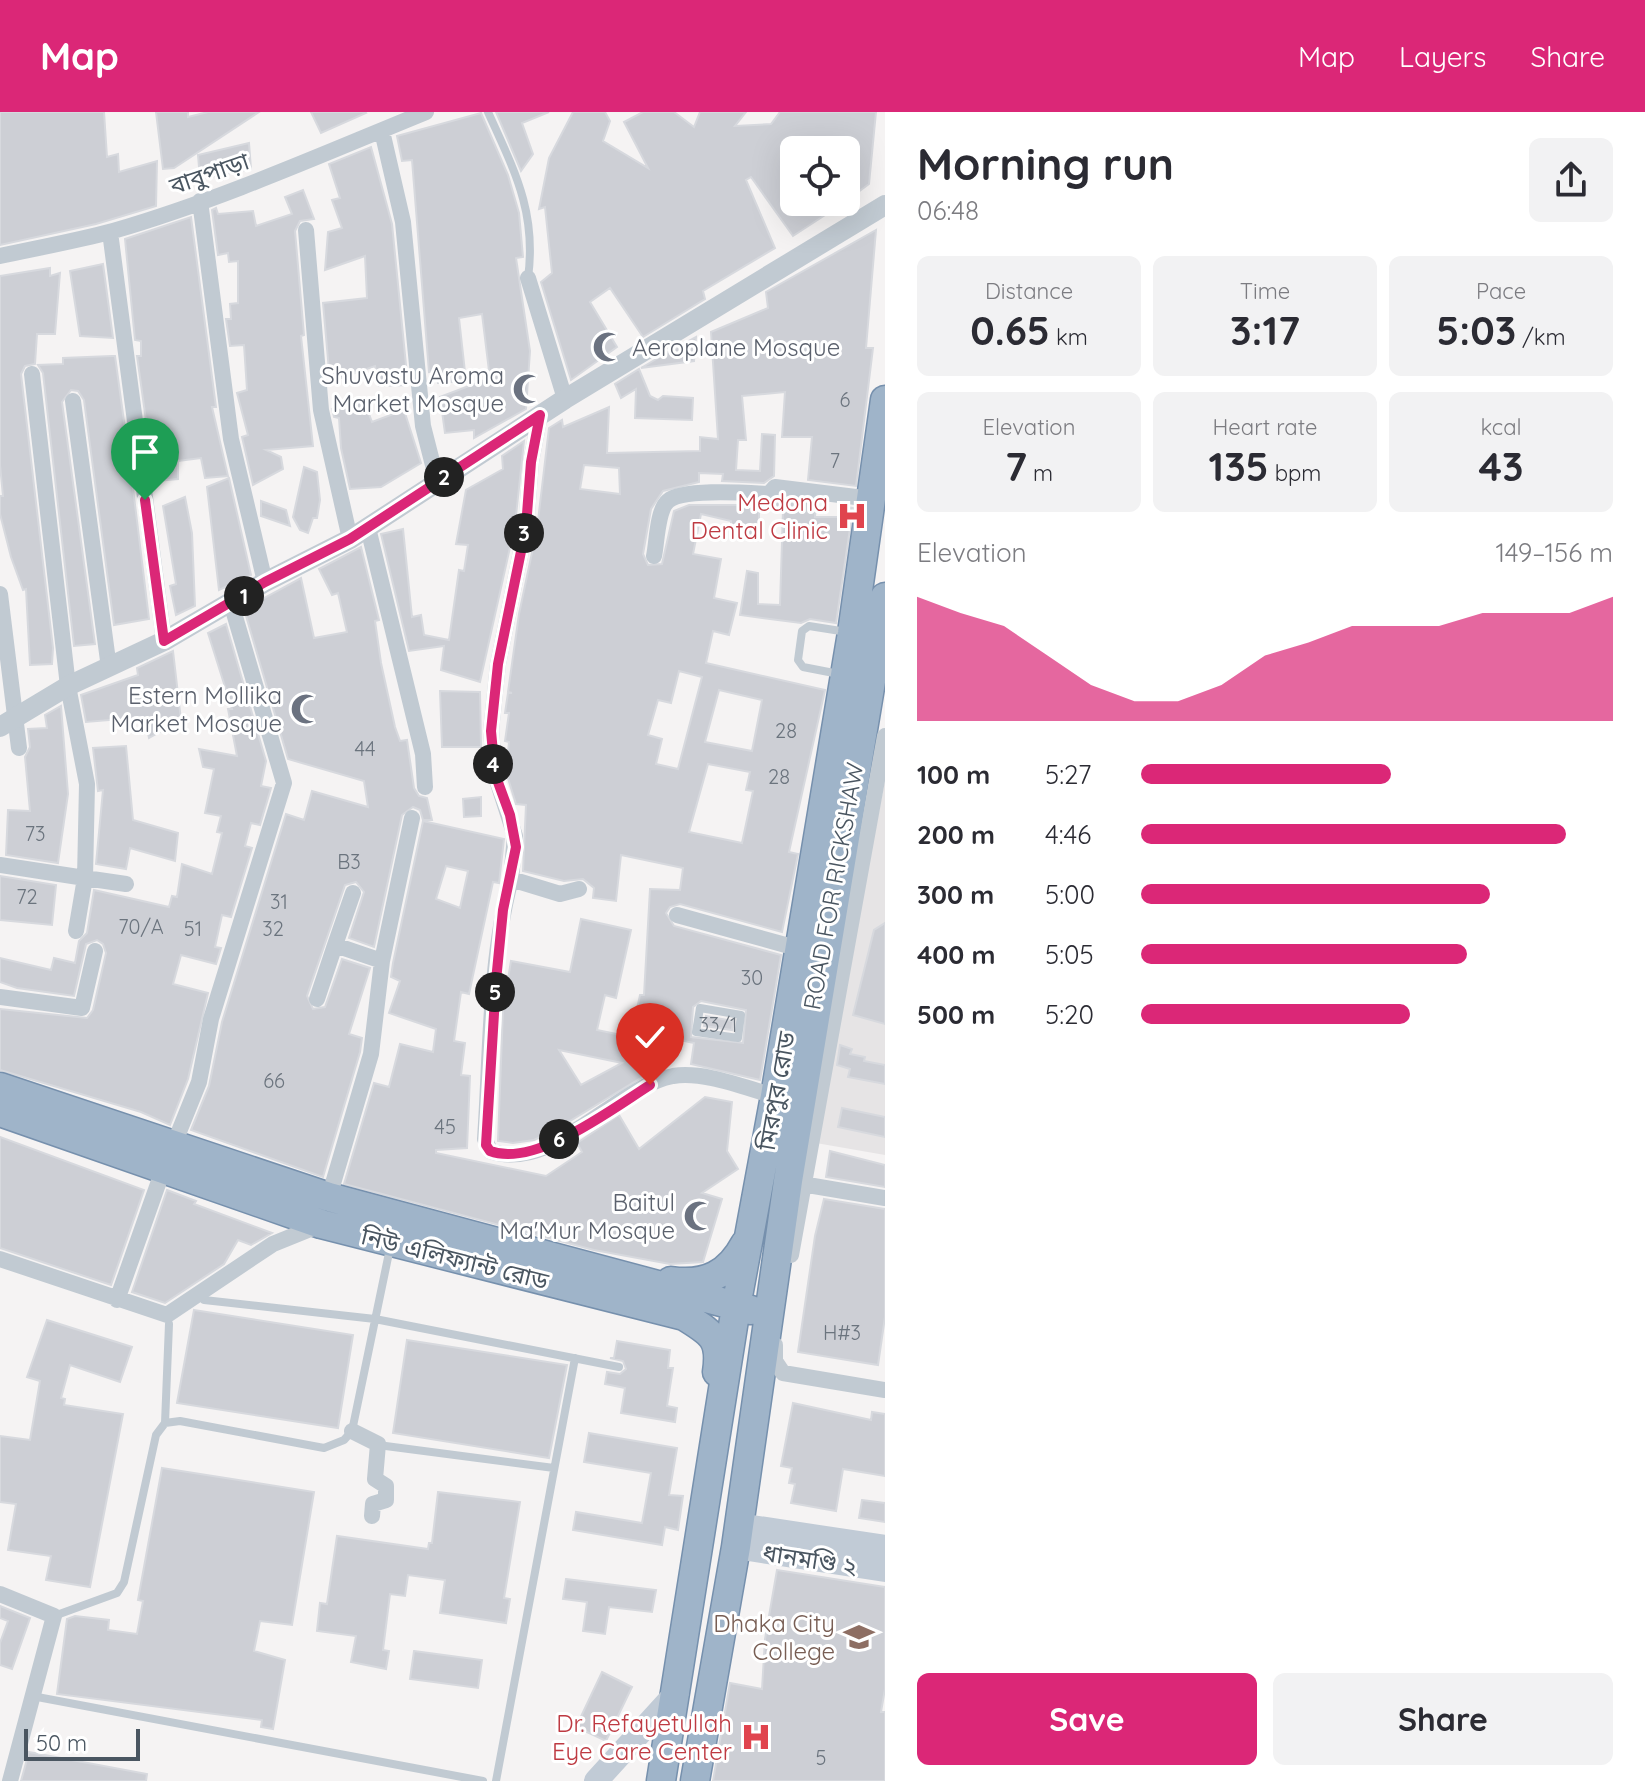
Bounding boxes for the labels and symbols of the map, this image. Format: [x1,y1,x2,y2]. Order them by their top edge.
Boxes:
street label: বাবুপাড়া [164,145,253,201]
mosque icon: Aeroplane Mosque [591,330,625,364]
place label: Aeroplane Mosque [632,332,840,362]
place label: Shuvastu Aroma Market Mosque [321,360,504,418]
mosque icon: Shuvastu Aroma Market Mosque [511,372,545,406]
house number: 6 [840,387,851,412]
pin [111,418,179,500]
house number: 7 [830,448,840,473]
pin: 2 [424,457,464,497]
place label: Medona Dental Clinic [691,487,828,545]
hospital icon: Medona Dental Clinic [835,499,869,533]
pin: 3 [504,513,544,553]
pin: 1 [224,576,264,616]
place label: Estern Mollika Market Mosque [110,680,282,738]
mosque icon: Estern Mollika Market Mosque [289,692,323,726]
house number: 28 [775,718,797,743]
house number: 44 [354,736,376,761]
pin: 4 [473,744,513,784]
street label: ROAD FOR RICKSHAW [796,760,870,1012]
house number: 28 [768,764,790,789]
house number: 73 [25,821,45,846]
house number: B3 [337,849,361,874]
house number: 72 [16,884,38,909]
house number: 31 [270,889,288,914]
house number: 70/A [118,914,164,939]
house number: 51 [184,916,202,941]
house number: 32 [262,916,284,941]
house number: 30 [741,965,763,990]
pin: 5 [475,972,515,1012]
pin [616,1003,684,1085]
house number: 33/1 [699,1012,737,1037]
street label: মিরপুর রোড [751,1028,801,1154]
house number: 66 [263,1068,285,1093]
house number: 45 [434,1114,456,1139]
pin: 6 [539,1119,579,1159]
place label: Baitul Ma'Mur Mosque [499,1187,675,1245]
mosque icon: Baitul Ma'Mur Mosque [682,1199,716,1233]
street label: নিউ এলিফ্যান্ট রোড [357,1220,553,1296]
house number: H#3 [823,1320,861,1345]
street label: ধানমণ্ডি ২ [761,1537,859,1581]
place label: Dhaka City College [713,1608,835,1666]
school or university icon: Dhaka City College [842,1620,876,1654]
place label: Dr. Refayetullah Eye Care Center [552,1708,732,1766]
hospital icon: Dr. Refayetullah Eye Care Center [739,1720,773,1754]
scale bar [24,1725,140,1761]
house number: 5 [816,1745,826,1770]

